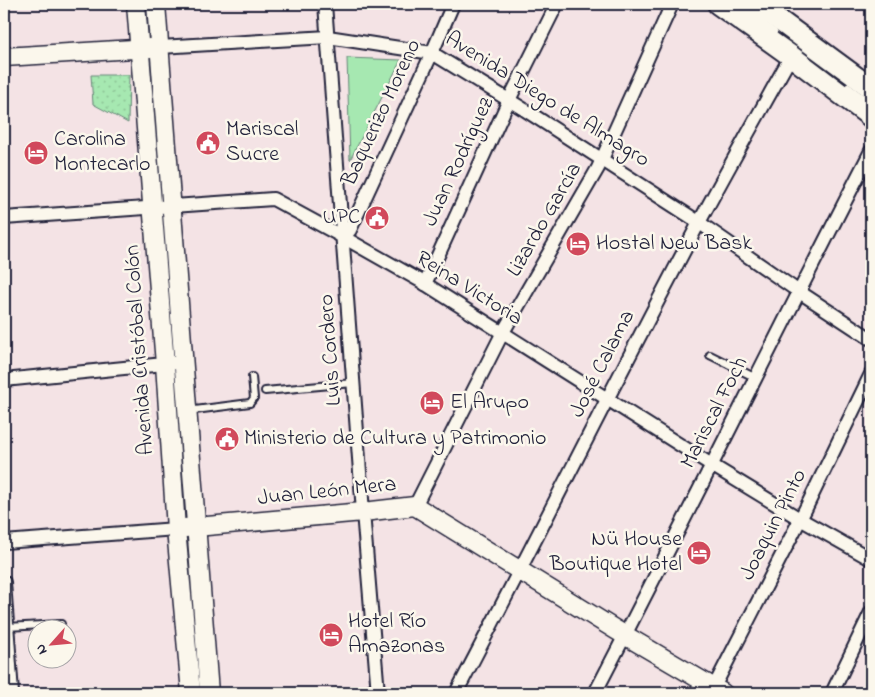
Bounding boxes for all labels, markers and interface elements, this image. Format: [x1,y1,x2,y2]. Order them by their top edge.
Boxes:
street label: Avenida Diego de Almagro [438,24,656,177]
street label: Baquerizo Moreno [333,34,430,193]
street label: Juan Rodríguez [415,91,504,233]
place label: Mariscal Sucre [226,114,299,171]
place label: Carolina Montecarlo [54,124,151,181]
public building icon: Mariscal Sucre [195,130,221,156]
hotel icon: Carolina Montecarlo [23,140,49,166]
street label: Lizardo García [499,157,591,283]
place label: UPC [323,202,360,234]
public building icon: UPC [364,205,390,231]
place label: Hostal New Bask [596,228,752,260]
hotel icon: Hostal New Bask [565,231,591,257]
street label: Reina Victoria [409,243,529,335]
street label: Avenida Cristóbal Colón [117,244,163,456]
street label: Luis Cordero [311,293,351,407]
street label: José Calama [562,305,644,423]
street label: Mariscal Foch [673,351,757,475]
place label: El Arupo [450,387,529,419]
hotel icon: El Arupo [419,390,445,416]
place label: Ministerio de Cultura y Patrimonio [244,423,546,456]
public building icon: Ministerio de Cultura y Patrimonio [214,426,240,452]
street label: Joaquin Pinto [732,464,816,586]
street label: Juan León Mera [256,469,398,515]
place label: Nü House Boutique Hotel [549,524,682,581]
hotel icon: Nü House Boutique Hotel [686,540,712,566]
place label: Hotel Río Amazonas [348,606,445,663]
north arrow [28,620,78,670]
hotel icon: Hotel Río Amazonas [318,622,344,648]
text: N [30,640,53,658]

